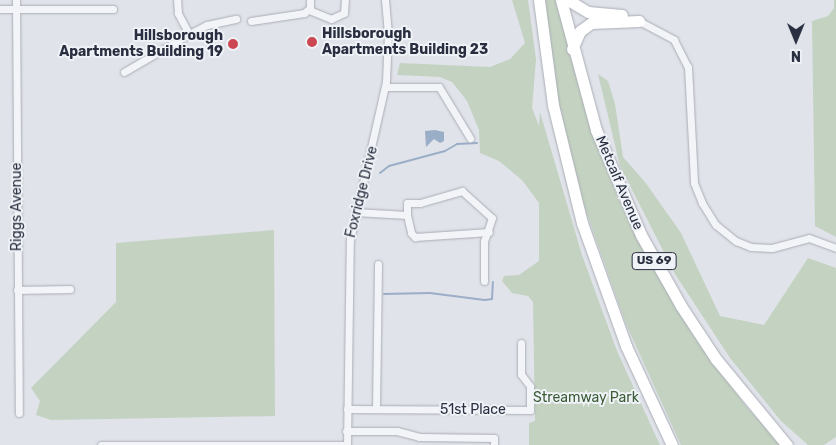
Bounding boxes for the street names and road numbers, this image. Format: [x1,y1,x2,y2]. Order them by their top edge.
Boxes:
street label: Metcalf Avenue [592,133,646,233]
street label: Foxridge Drive [343,144,381,240]
street label: Riggs Avenue [9,163,25,251]
road number: US 69 [632,252,676,270]
street label: 51st Place [440,402,506,418]

